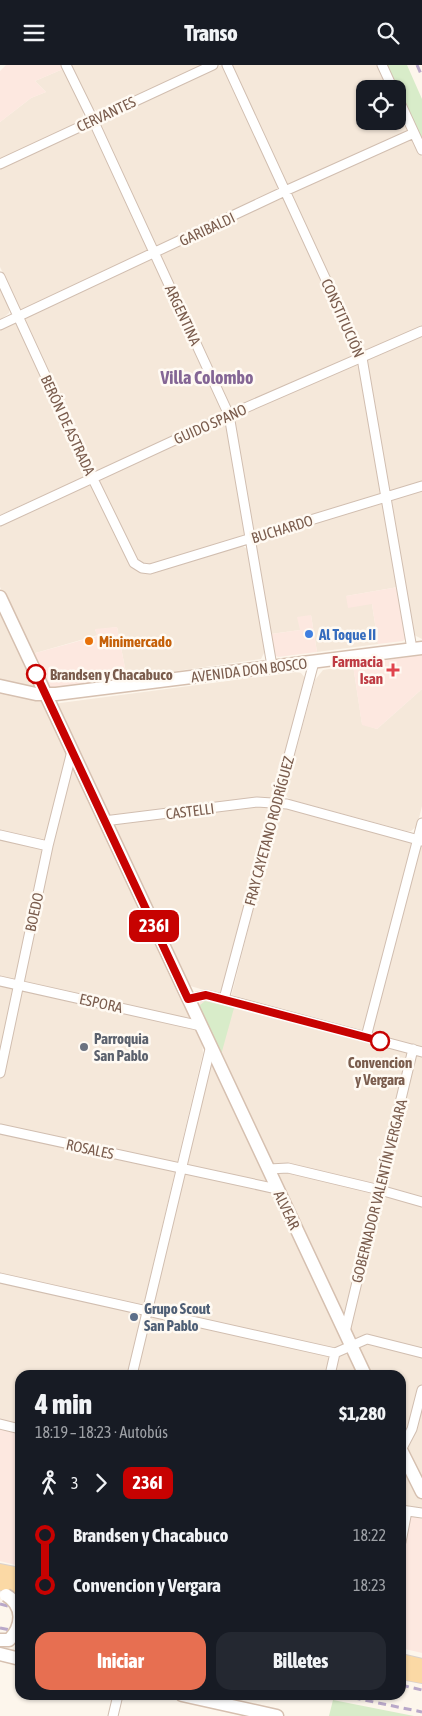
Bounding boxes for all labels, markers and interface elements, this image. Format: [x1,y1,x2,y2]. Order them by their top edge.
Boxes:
icon: menu [20,19,48,47]
icon: search [374,19,402,47]
text: Transo [184,20,238,46]
map controls [356,80,406,130]
button: locate [356,80,406,130]
street label: CERVANTES [74,93,138,135]
street label: GARIBALDI [177,209,237,249]
street label: CONSTITUCIÓN [318,276,368,360]
street label: ARGENTINA [162,282,205,348]
district label: Villa Colombo [160,367,253,388]
street label: BERÓN DE ASTRADA [37,372,99,478]
street label: GUIDO SPANO [171,400,249,448]
street label: BUCHARDO [249,512,315,546]
place label: Al Toque II [318,626,376,643]
marker: Al Toque II [303,628,315,640]
place label: Minimercado [99,633,172,650]
marker: Minimercado [83,635,95,647]
place label: Farmacia Isan [332,653,383,687]
street label: AVENIDA DON BOSCO [190,654,308,686]
marker: Brandsen y Chacabuco [26,664,46,684]
marker: Farmacia Isan [387,664,399,676]
place label: Brandsen y Chacabuco [50,666,173,683]
street label: FRAY CAYETANO RODRÍGUEZ [241,754,297,908]
street label: CASTELLI [165,800,215,822]
street label: BOEDO [22,891,46,933]
line badge: 236I [119,910,189,942]
text: 236I [139,915,169,936]
street label: ESPORA [78,990,125,1016]
place label: Parroquia San Pablo [94,1030,149,1064]
marker: Convencion y Vergara [370,1031,390,1051]
marker: Parroquia San Pablo [78,1041,90,1053]
place label: Convencion y Vergara [348,1054,412,1088]
street label: GOBERNADOR VALENTÍN VERGARA [348,1097,410,1285]
street label: ROSALES [65,1136,115,1162]
street label: ALVEAR [271,1188,304,1233]
place label: Grupo Scout San Pablo [144,1300,211,1334]
marker: Grupo Scout San Pablo [128,1311,140,1323]
text: 4 min [35,1388,92,1420]
text: $1,280 [339,1402,386,1424]
text: 18:19 – 18:23 · Autobús [35,1423,168,1441]
icon: walk [35,1469,63,1497]
icon: forward [87,1469,115,1497]
text: 236I [133,1472,163,1493]
text: 3 [71,1474,79,1492]
text: Brandsen y Chacabuco [73,1524,228,1546]
text: 18:22 [353,1526,386,1544]
text: Convencion y Vergara [73,1574,221,1596]
text: 18:23 [353,1576,386,1594]
button: Iniciar [35,1632,206,1690]
button: Billetes [216,1632,386,1690]

